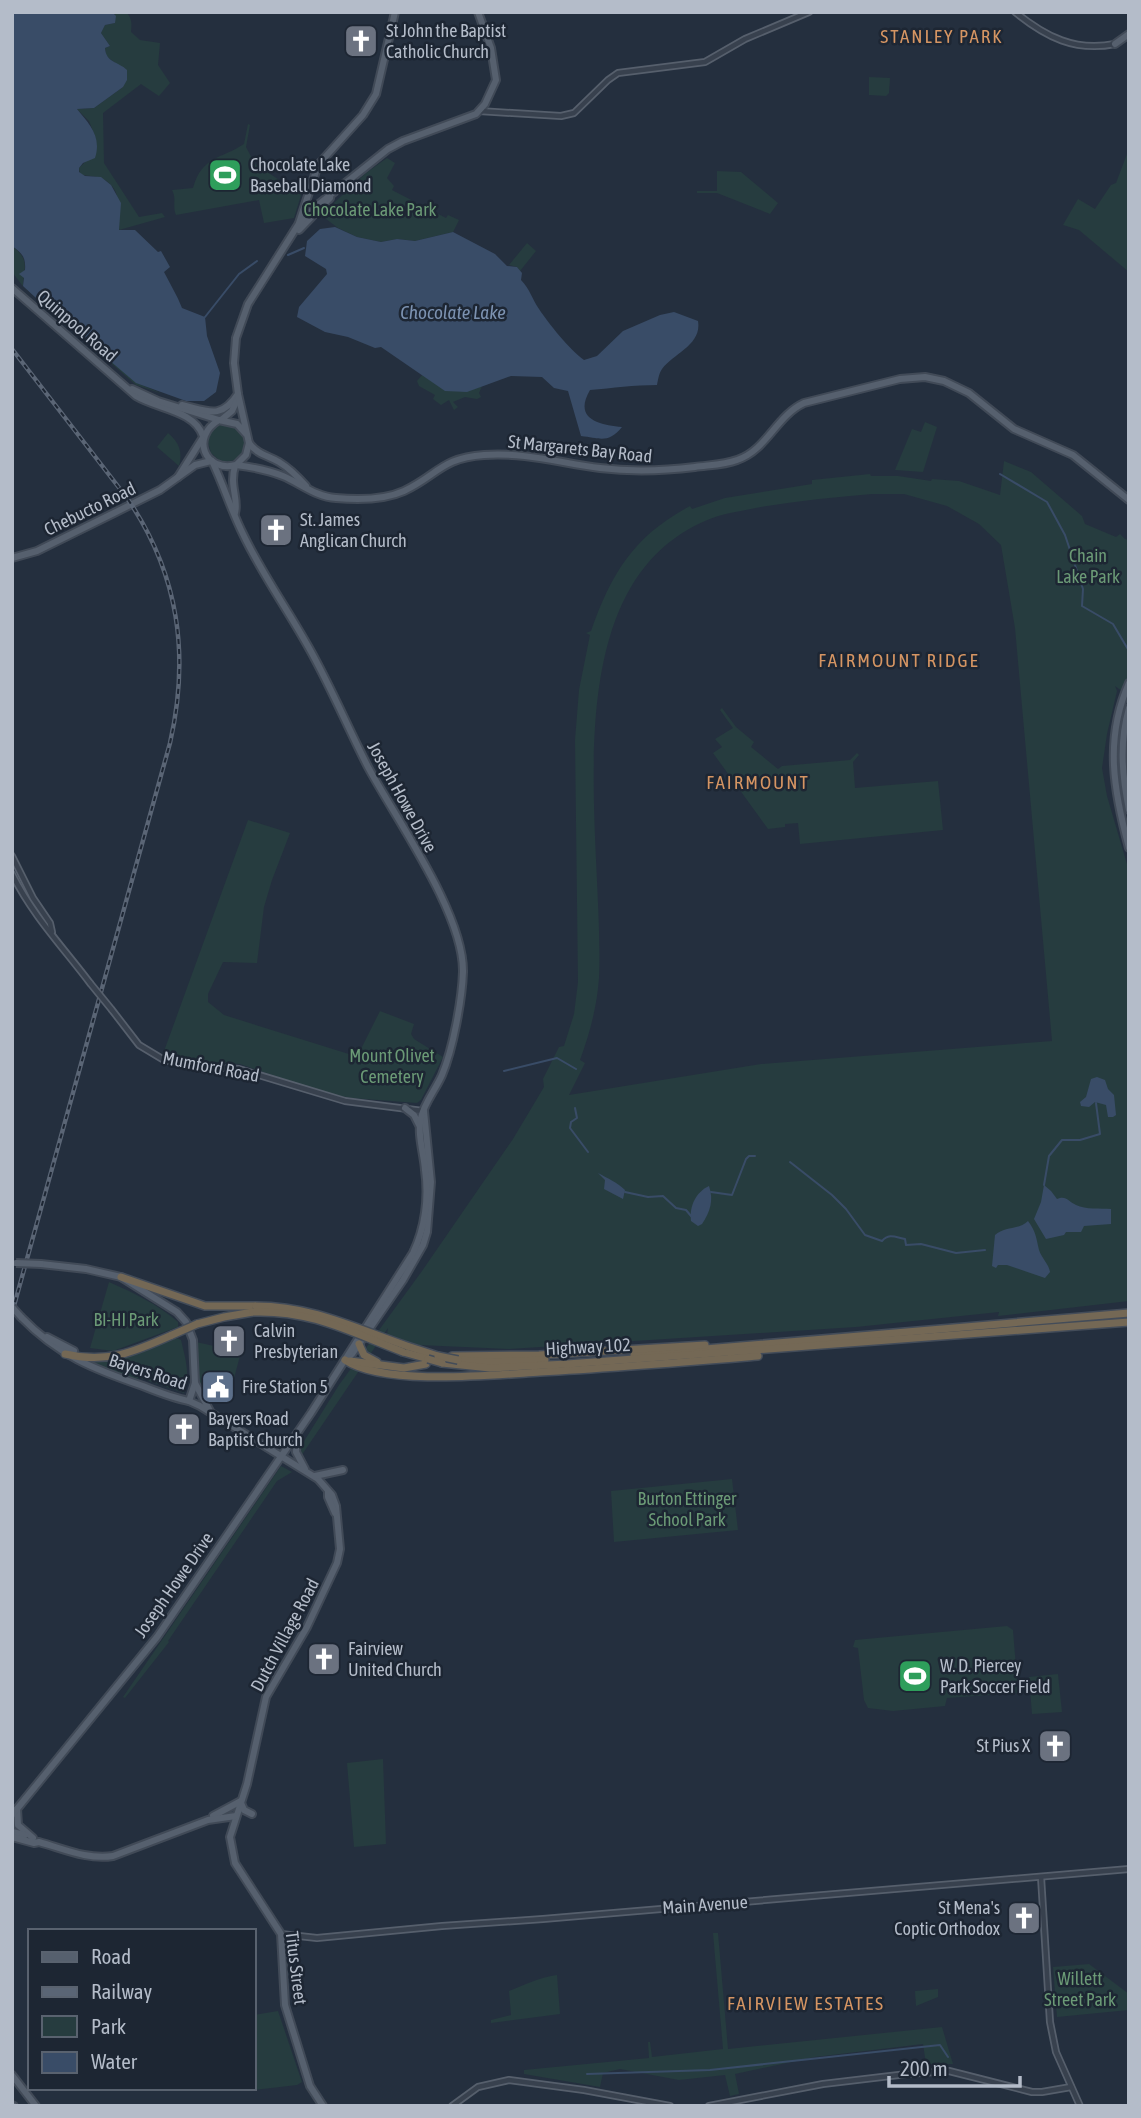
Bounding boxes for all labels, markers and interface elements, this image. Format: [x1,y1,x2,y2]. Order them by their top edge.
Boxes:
place label: St John the Baptist Catholic Church [386,20,506,62]
church icon: St John the Baptist Catholic Church [342,22,380,60]
district label: STANLEY PARK [880,25,1004,47]
place label: Chocolate Lake Baseball Diamond [250,154,372,196]
sports icon: Chocolate Lake Baseball Diamond [206,156,244,194]
park label: Chocolate Lake Park [304,199,436,220]
street label: Quinpool Road [33,285,122,366]
water label: Chocolate Lake [400,301,506,323]
street label: St Margarets Bay Road [507,430,653,467]
street label: Chebucto Road [41,477,139,540]
place label: St. James Anglican Church [300,509,407,551]
church icon: St. James Anglican Church [257,511,295,549]
park label: Chain Lake Park [1056,545,1120,587]
district label: FAIRMOUNT RIDGE [818,649,980,671]
street label: Joseph Howe Drive [363,738,442,856]
district label: FAIRMOUNT [706,771,810,793]
park label: Mount Olivet Cemetery [349,1045,435,1087]
street label: Mumford Road [161,1047,261,1086]
park label: BI-HI Park [93,1309,159,1330]
place label: Calvin Presbyterian [254,1320,338,1362]
church icon: Calvin Presbyterian [210,1322,248,1360]
street label: Highway 102 [545,1334,631,1359]
street label: Bayers Road [106,1349,190,1394]
public building icon: Fire Station 5 [199,1368,237,1406]
place label: Fire Station 5 [242,1376,328,1397]
place label: Bayers Road Baptist Church [208,1408,303,1450]
church icon: Bayers Road Baptist Church [165,1410,203,1448]
park label: Burton Ettinger School Park [638,1488,737,1530]
street label: Joseph Howe Drive [130,1528,218,1641]
street label: Dutch Village Road [246,1575,323,1695]
place label: Fairview United Church [348,1638,442,1680]
church icon: Fairview United Church [305,1640,343,1678]
place label: W. D. Piercey Park Soccer Field [940,1655,1051,1697]
sports icon: W. D. Piercey Park Soccer Field [896,1657,934,1695]
church icon: St Pius X [1036,1727,1074,1765]
place label: St Pius X [977,1735,1031,1756]
street label: Main Avenue [662,1891,748,1918]
place label: St Mena's Coptic Orthodox [894,1897,1000,1939]
church icon: St Mena's Coptic Orthodox [1005,1899,1043,1937]
legend [28,1929,256,2090]
street label: Titus Street [282,1930,311,2006]
text: Road [91,1944,131,1968]
park label: Willett Street Park [1044,1968,1116,2010]
text: Railway [91,1979,153,2003]
district label: FAIRVIEW ESTATES [727,1992,885,2014]
text: Park [91,2014,126,2038]
scale bar [889,2044,1020,2088]
text: Water [91,2049,138,2073]
text: 200 m [900,2056,948,2080]

